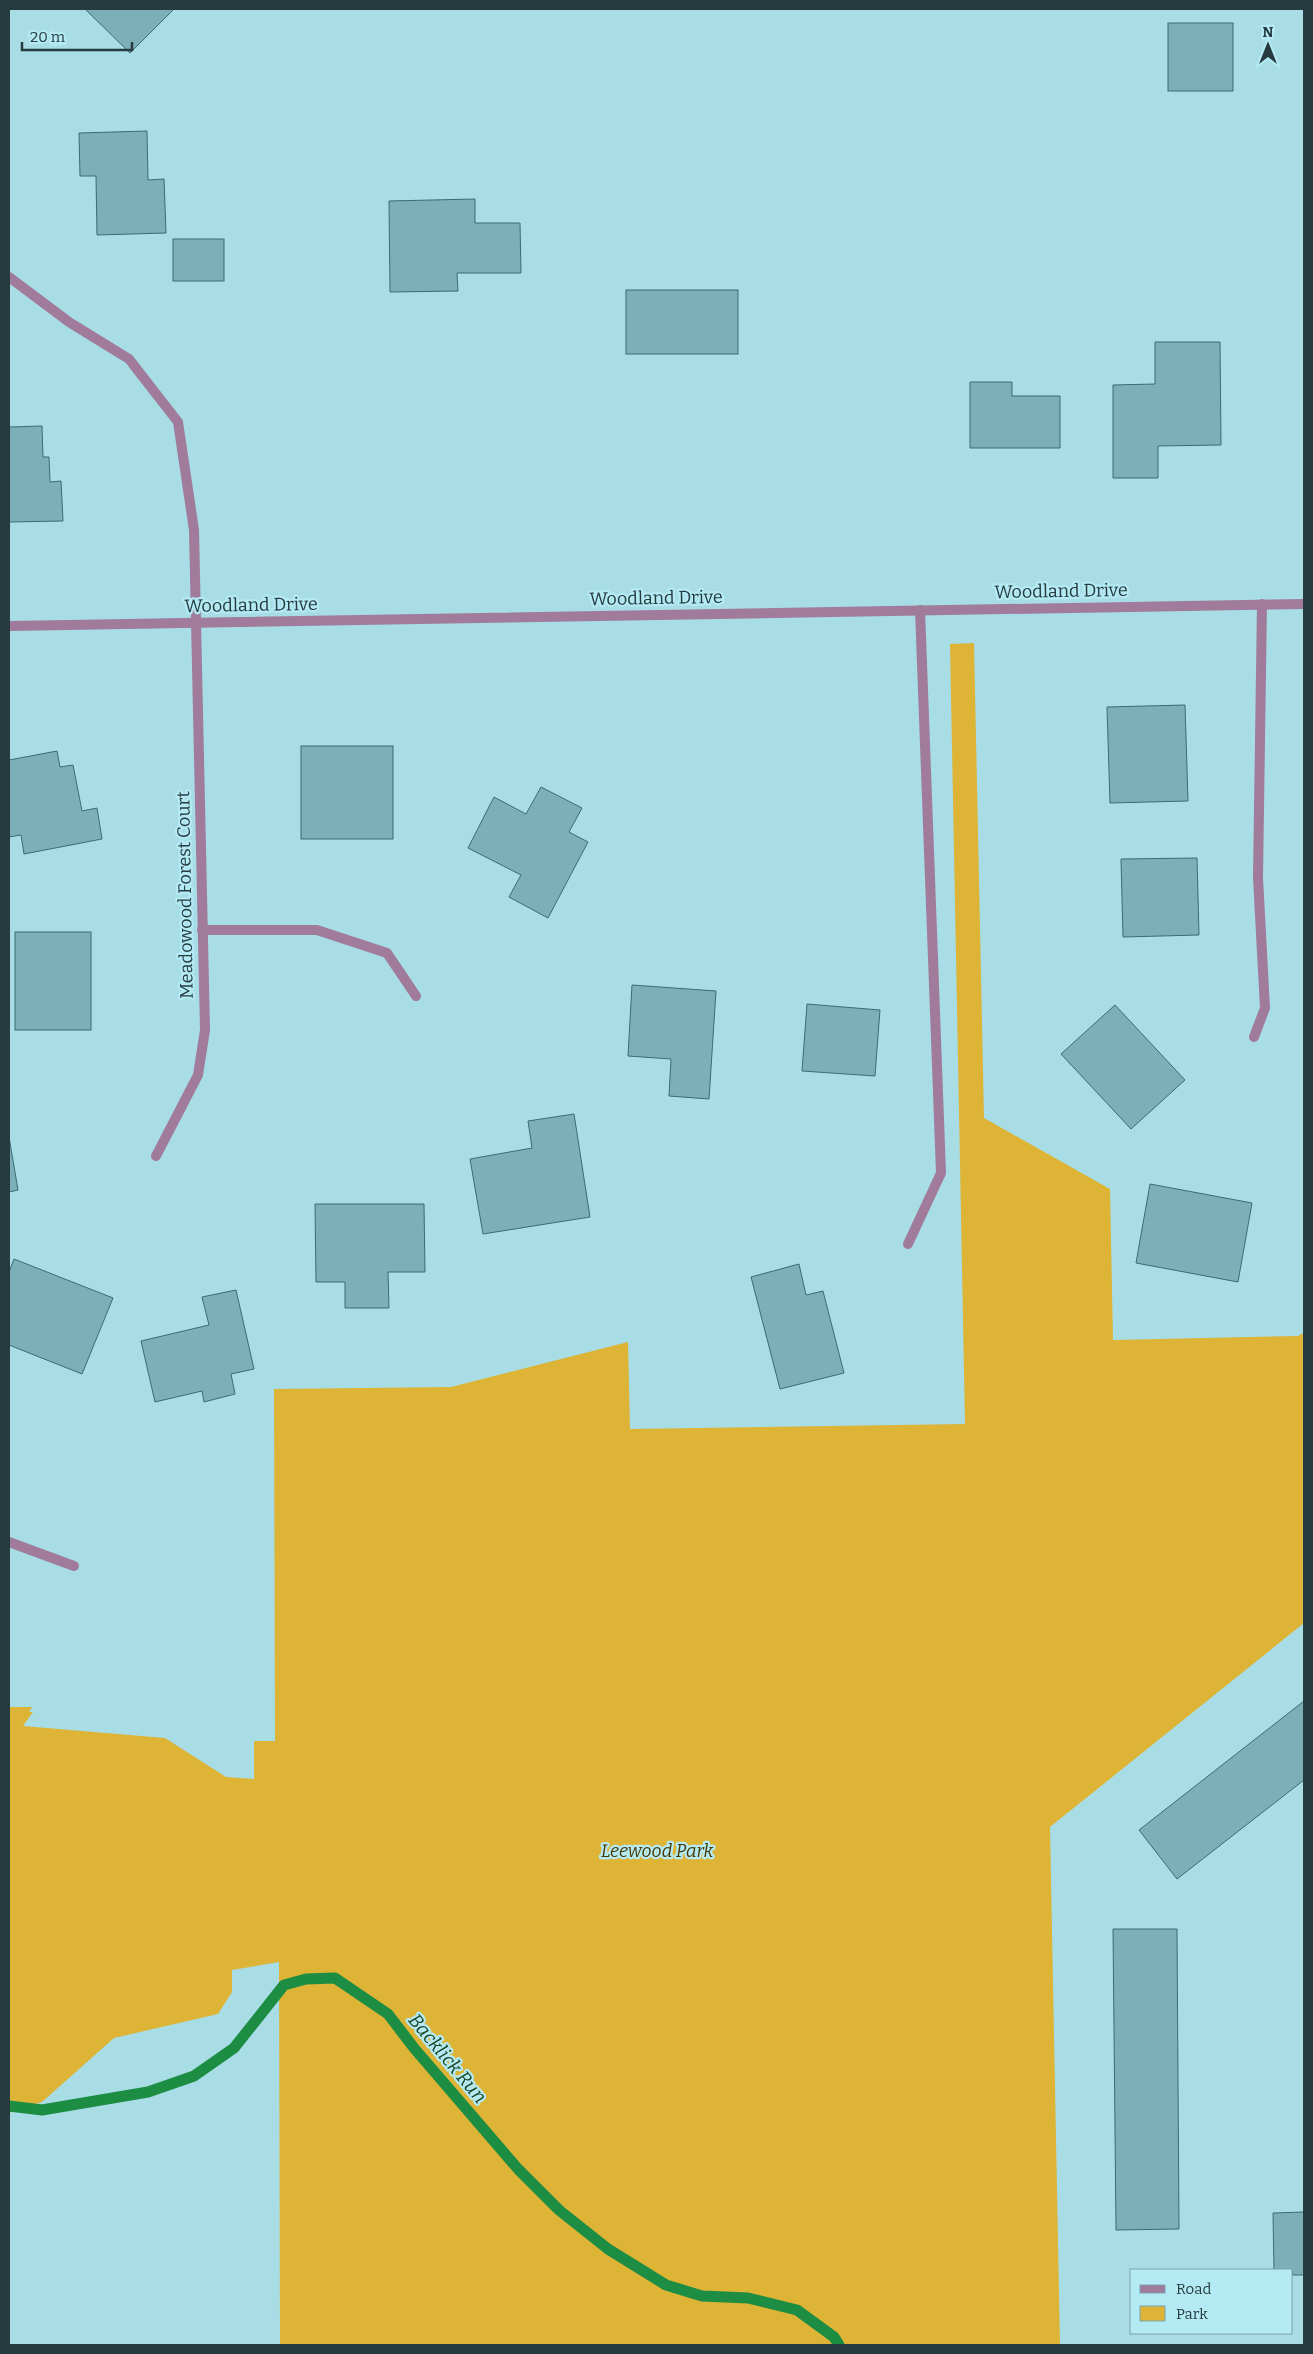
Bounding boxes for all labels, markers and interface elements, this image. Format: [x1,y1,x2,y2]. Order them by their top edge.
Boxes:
scale bar [22,20,132,52]
north arrow [1243,20,1293,70]
text: N [1263,24,1274,41]
text: 20 m [30,28,66,46]
street label: Woodland Drive [994,579,1128,603]
street label: Woodland Drive [589,586,723,610]
street label: Woodland Drive [184,593,318,617]
street label: Meadowood Forest Court [172,790,198,999]
park label: Leewood Park [601,1840,714,1862]
water label: Backlick Run [404,2009,492,2108]
legend [1130,2269,1293,2334]
text: Road [1176,2280,1211,2298]
text: Park [1176,2305,1208,2323]

